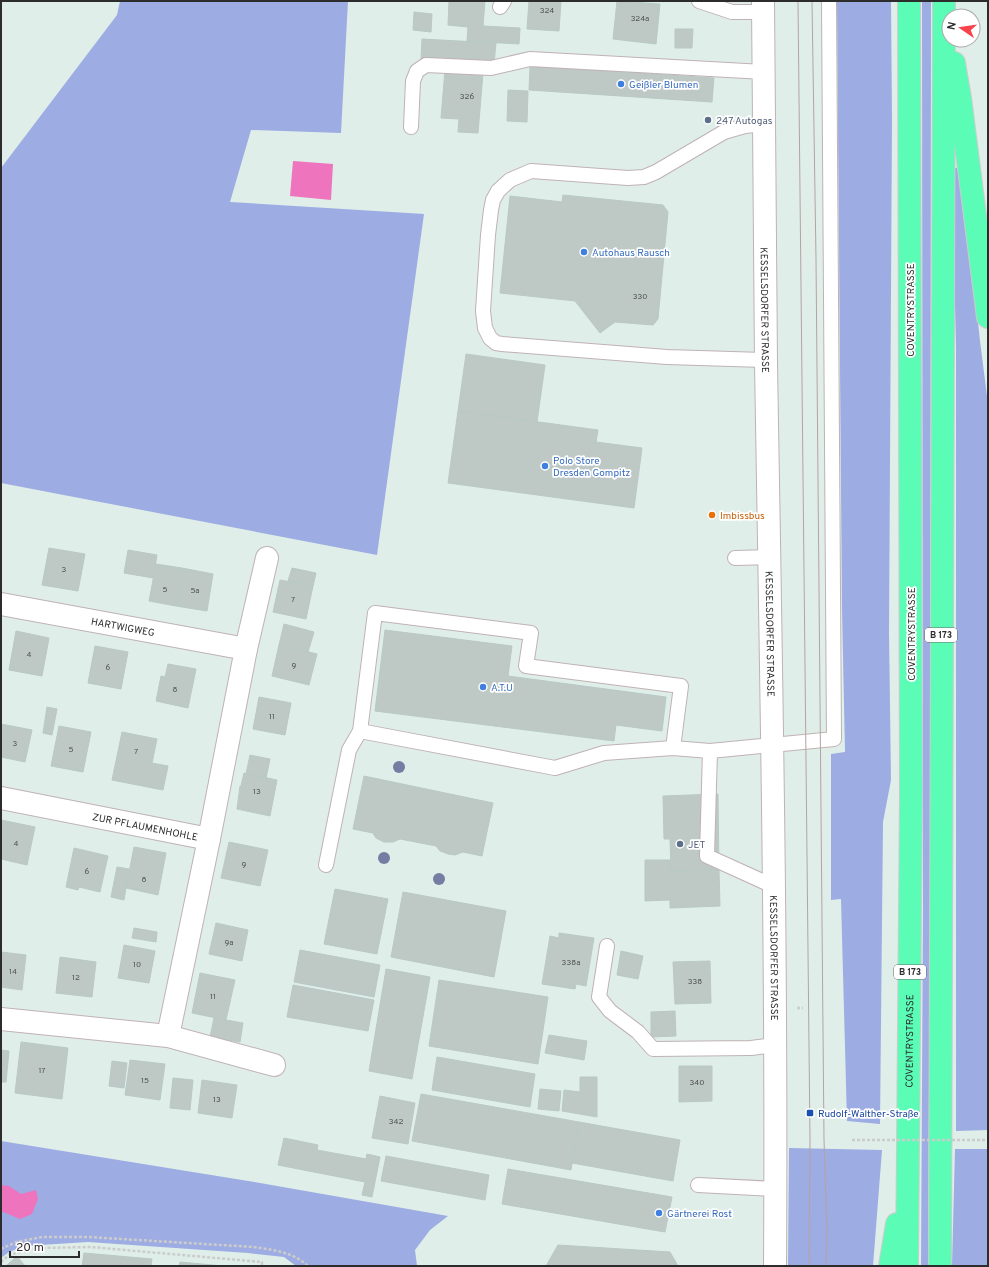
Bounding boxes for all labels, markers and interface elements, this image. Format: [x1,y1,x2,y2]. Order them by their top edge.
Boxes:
house number: 324 [540,6,554,16]
north arrow [941,8,981,48]
house number: 324a [631,14,649,24]
text: N [945,21,960,31]
marker: Geißler Blumen [616,79,626,89]
place label: Geißler Blumen [629,79,698,92]
house number: 326 [460,92,474,102]
marker: 247 Autogas [703,115,713,125]
place label: 247 Autogas [716,115,773,128]
marker: Autohaus Rausch [579,247,589,257]
place label: Autohaus Rausch [592,247,670,260]
street label: KESSELSDORFER STRASSE [757,247,771,373]
street label: COVENTRYSTRASSE [905,263,918,357]
house number: 330 [633,292,647,302]
place label: Polo Store Dresden Gompitz [553,455,630,480]
marker: Polo Store Dresden Gompitz [540,461,550,471]
marker: Imbissbus [707,510,717,520]
place label: Imbissbus [720,510,765,523]
house number: 3 [62,565,67,575]
street label: KESSELSDORFER STRASSE [762,571,777,697]
house number: 5 [163,585,168,595]
house number: 5a [190,586,200,596]
street label: COVENTRYSTRASSE [906,587,919,681]
house number: 7 [291,595,295,605]
street label: HARTWIGWEG [90,616,156,640]
road number: B 173 [925,628,957,642]
house number: 4 [27,650,32,660]
house number: 9 [292,661,297,671]
house number: 6 [106,663,111,673]
marker: A.T.U [478,682,488,692]
place label: A.T.U [491,682,513,695]
house number: 8 [173,685,178,695]
house number: 11 [269,712,275,722]
house number: 3 [13,739,18,749]
house number: 5 [69,745,74,755]
house number: 7 [134,747,138,757]
house number: 13 [253,787,261,797]
street label: ZUR PFLAUMENHOHLE [91,811,199,845]
house number: 4 [14,839,19,849]
marker: JET [675,839,685,849]
place label: JET [688,839,705,852]
house number: 9 [242,860,247,870]
house number: 6 [85,867,90,877]
house number: 8 [142,875,147,885]
street label: KESSELSDORFER STRASSE [766,895,780,1021]
house number: 9a [225,938,233,948]
house number: 338a [562,958,580,968]
house number: 10 [133,960,141,970]
road number: B 173 [894,965,926,979]
house number: 14 [9,967,17,977]
house number: 12 [72,973,80,983]
house number: 338 [688,977,702,987]
house number: 11 [210,992,216,1002]
street label: COVENTRYSTRASSE [904,994,917,1088]
house number: 17 [38,1066,46,1076]
house number: 15 [141,1076,149,1086]
house number: 340 [690,1078,704,1088]
house number: 13 [213,1095,221,1105]
marker: Rudolf-Walther-Straße [805,1108,815,1118]
place label: Rudolf-Walther-Straße [818,1108,919,1121]
house number: 342 [389,1117,403,1127]
marker: Gärtnerei Rost [654,1208,664,1218]
place label: Gärtnerei Rost [667,1208,732,1221]
scale bar [10,1233,79,1259]
text: 20 m [16,1240,44,1256]

